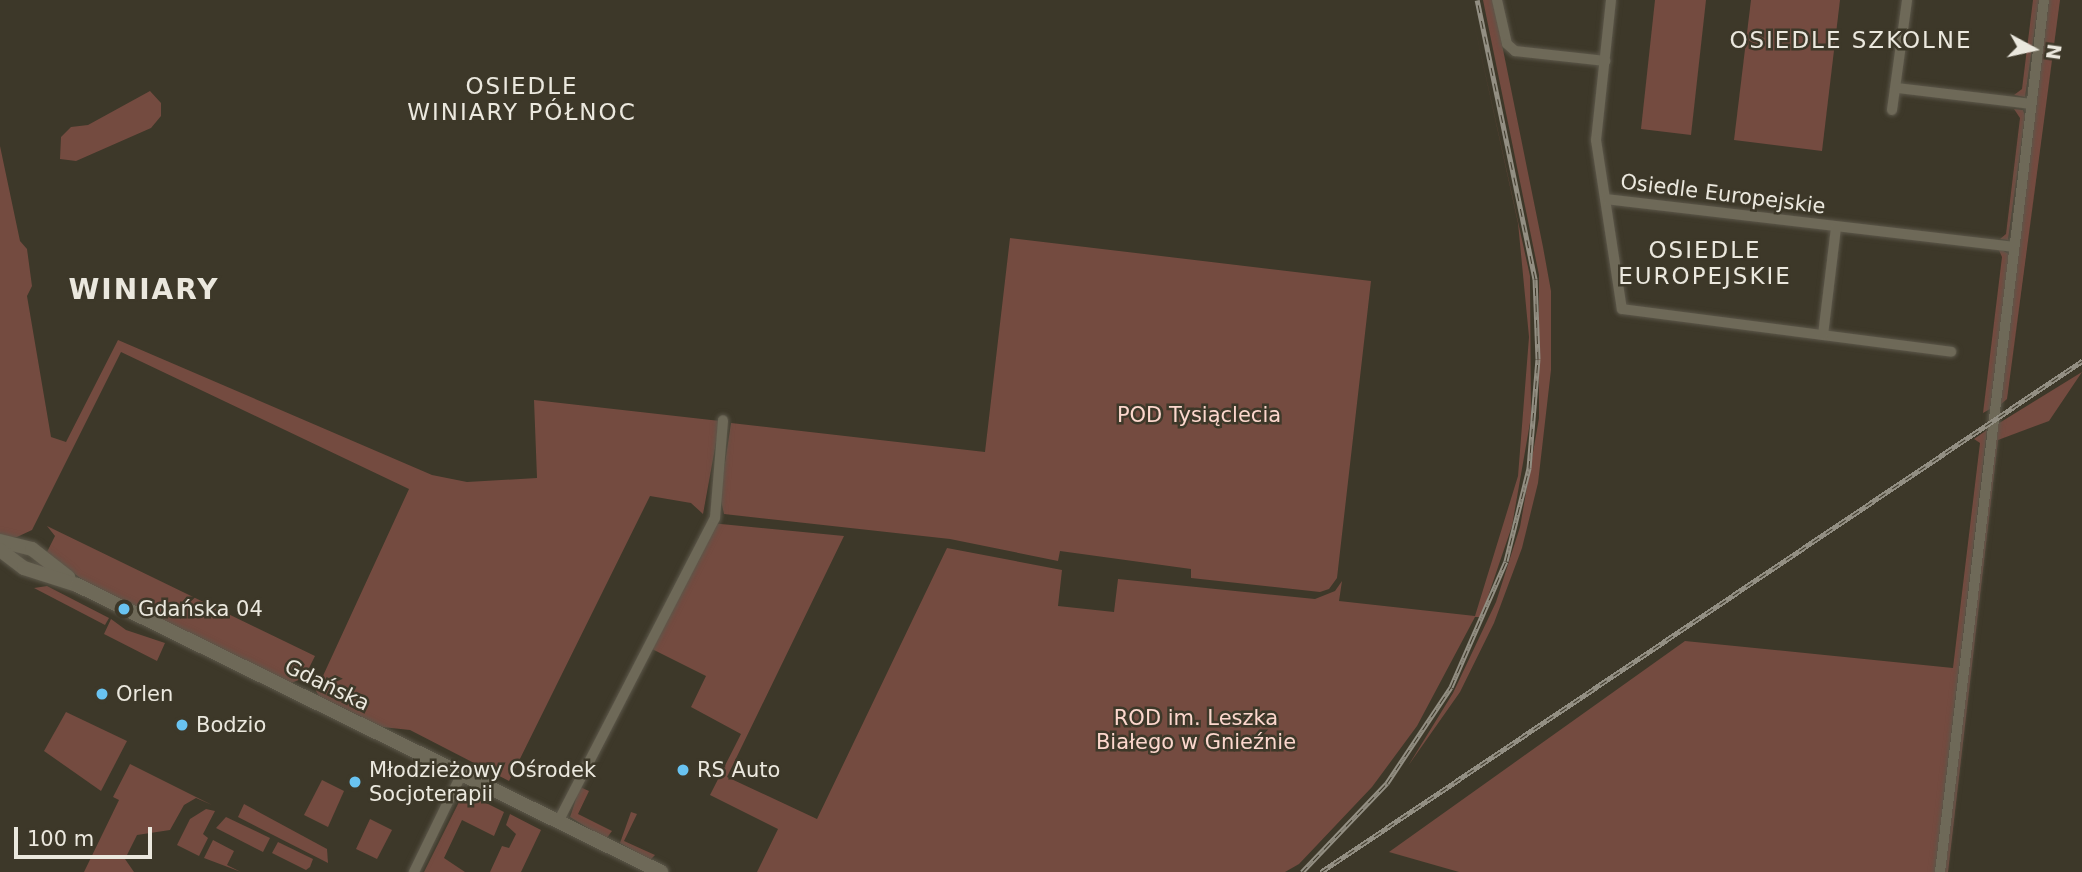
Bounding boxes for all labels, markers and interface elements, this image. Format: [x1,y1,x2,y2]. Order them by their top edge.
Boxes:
north arrow [1998,14,2068,84]
district label: OSIEDLE SZKOLNE [1731,26,1971,54]
text: N [2042,43,2066,61]
district label: OSIEDLE WINIARY PÓŁNOC [409,72,635,126]
street label: Osiedle Europejskie [1619,169,1827,219]
district label: OSIEDLE EUROPEJSKIE [1620,236,1790,290]
district label: WINIARY [69,273,219,307]
park label: POD Tysiąclecia [1117,402,1281,428]
place label: Gdańska 04 [138,596,263,622]
marker: Gdańska 04 [116,601,132,617]
street label: Gdańska [280,654,374,716]
place label: Orlen [116,681,173,707]
marker: Orlen [94,686,110,702]
park label: ROD im. Leszka Białego w Gnieźnie [1096,705,1296,755]
place label: Bodzio [196,712,266,738]
marker: Bodzio [174,717,190,733]
place label: Młodzieżowy Ośrodek Socjoterapii [369,757,596,807]
place label: RS Auto [697,757,780,783]
marker: RS Auto [675,762,691,778]
marker: Młodzieżowy Ośrodek Socjoterapii [347,774,363,790]
scale bar [18,812,156,856]
text: 100 m [27,827,94,851]

